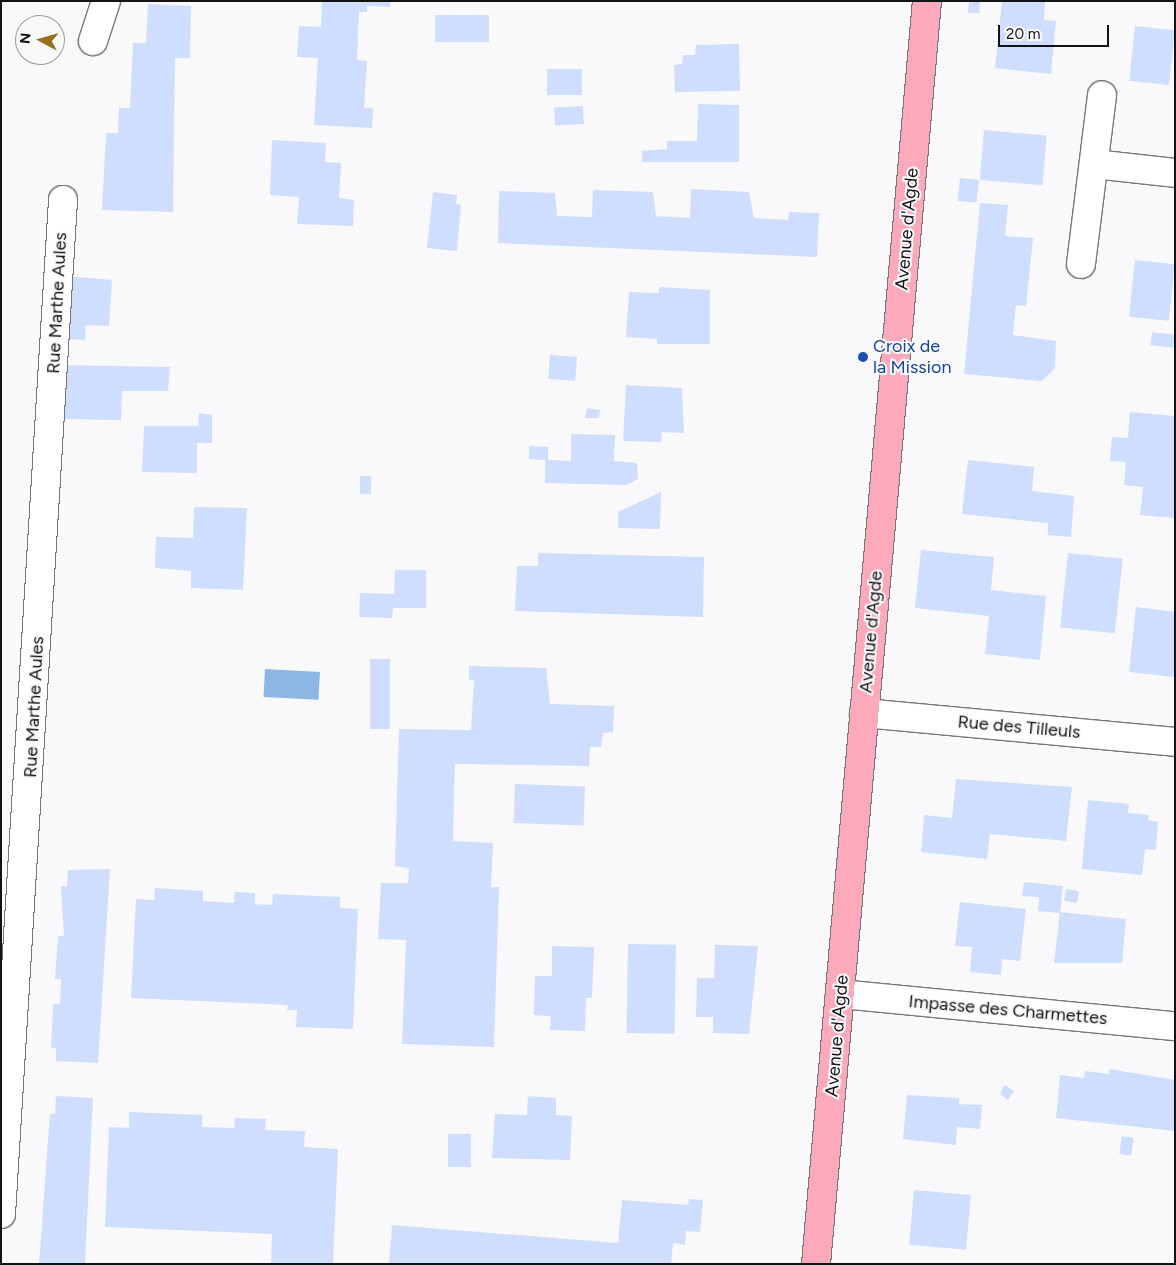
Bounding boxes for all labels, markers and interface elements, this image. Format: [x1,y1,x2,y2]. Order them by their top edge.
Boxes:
north arrow [15,15,65,65]
scale bar [1001,15,1112,47]
text: 20 m [1006,25,1040,43]
text: N [17,32,35,45]
street label: Avenue d'Agde [891,167,923,291]
street label: Rue Marthe Aules [43,232,71,374]
place label: Croix de la Mission [873,336,951,378]
marker: Croix de la Mission [857,351,869,363]
street label: Avenue d'Agde [855,570,887,694]
street label: Rue Marthe Aules [20,636,48,778]
street label: Rue des Tilleuls [957,711,1081,743]
street label: Avenue d'Agde [821,974,853,1098]
street label: Impasse des Charmettes [908,991,1108,1029]

